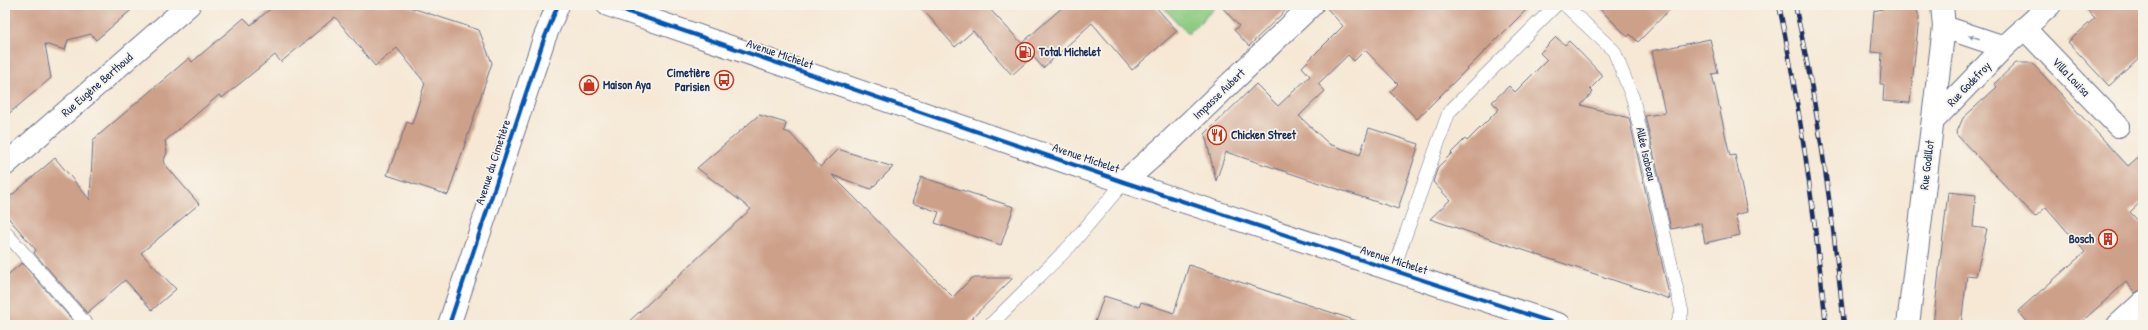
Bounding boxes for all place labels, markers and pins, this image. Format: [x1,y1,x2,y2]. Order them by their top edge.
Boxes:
fuel station icon: Total Michelet [1014,41,1036,63]
place label: Total Michelet [1038,43,1102,60]
place label: Cimetière Parisien [667,64,711,95]
bus stop icon: Cimetière Parisien [713,69,735,91]
shop icon: Maison Aya [578,74,600,96]
place label: Maison Aya [603,76,651,94]
restaurant icon: Chicken Street [1206,124,1228,146]
place label: Chicken Street [1231,126,1297,143]
building icon: Bosch [2097,228,2119,250]
place label: Bosch [2069,230,2095,247]

